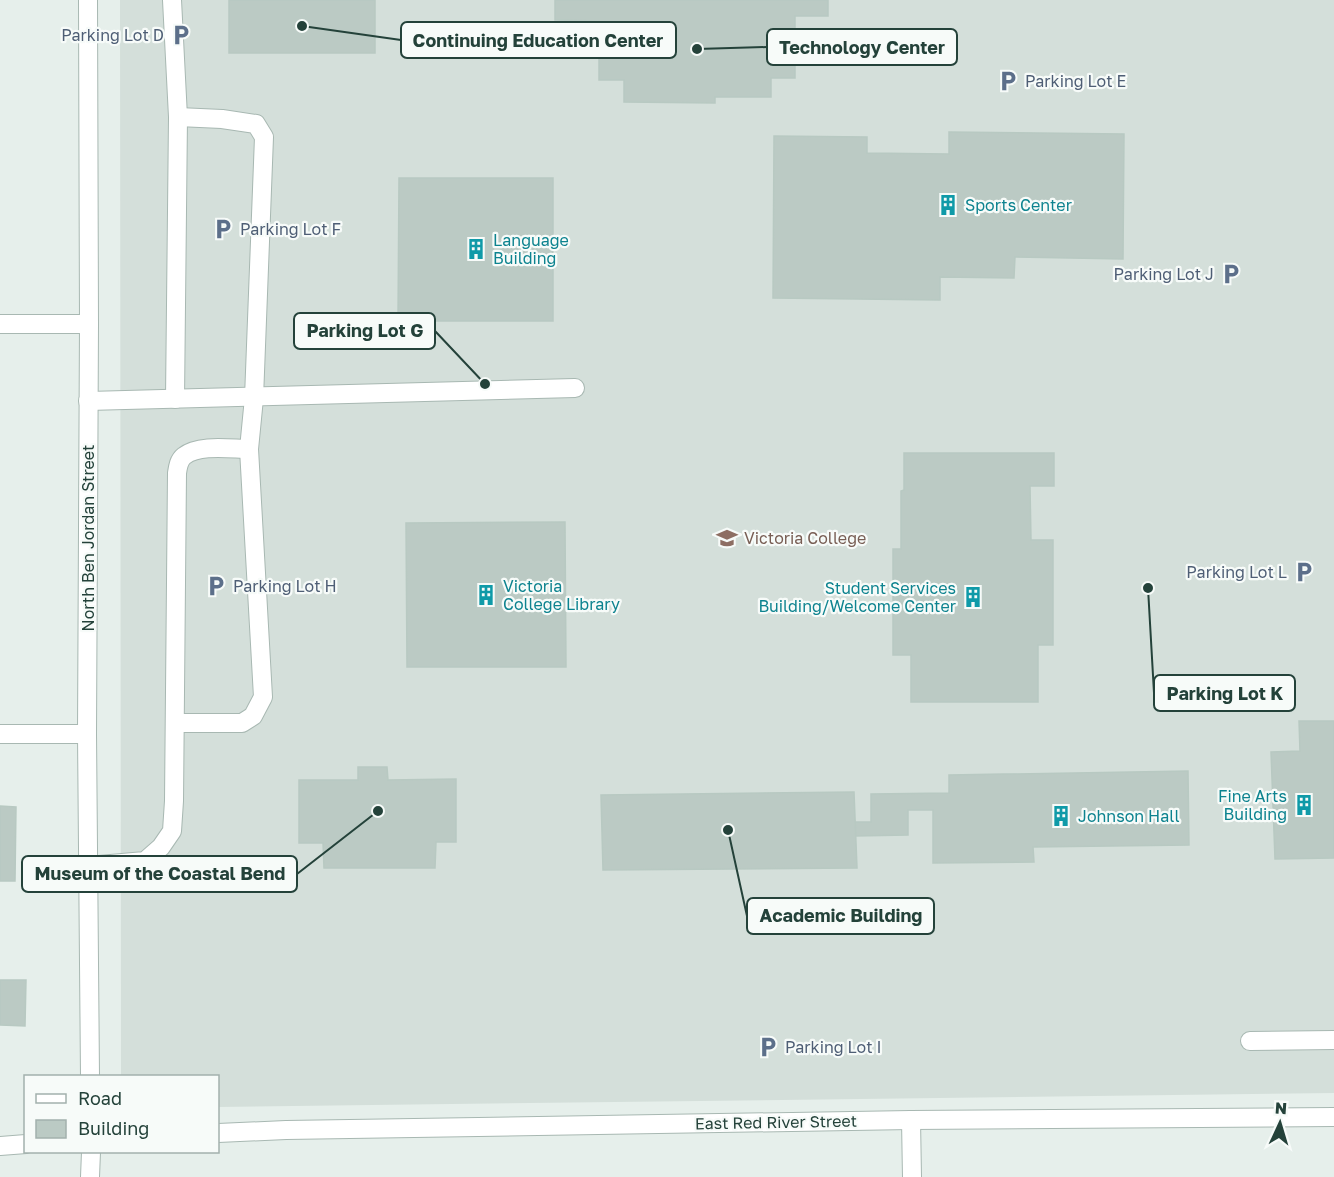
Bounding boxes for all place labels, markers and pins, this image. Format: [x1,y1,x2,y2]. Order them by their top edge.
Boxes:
callout: Continuing Education Center [401,22,676,58]
parking icon: Parking Lot D [169,23,193,47]
place label: Parking Lot D [61,25,164,45]
callout: Technology Center [767,29,957,65]
parking icon: Parking Lot E [996,69,1020,93]
place label: Parking Lot E [1025,71,1126,91]
building icon: Sports Center [936,193,960,217]
place label: Sports Center [965,195,1072,215]
parking icon: Parking Lot F [211,217,235,241]
place label: Parking Lot F [240,219,341,239]
place label: Language Building [493,230,569,268]
building icon: Language Building [464,237,488,261]
parking icon: Parking Lot J [1219,262,1243,286]
place label: Parking Lot J [1114,264,1214,284]
callout: Parking Lot G [294,313,435,349]
school or university icon: Victoria College [715,526,739,550]
place label: Victoria College [744,528,866,548]
parking icon: Parking Lot L [1292,560,1316,584]
place label: Parking Lot L [1186,562,1287,582]
parking icon: Parking Lot H [204,574,228,598]
place label: Parking Lot H [233,576,337,596]
place label: Victoria College Library [503,576,620,614]
place label: Student Services Building/Welcome Center [758,578,956,616]
building icon: Victoria College Library [474,583,498,607]
building icon: Student Services Building/Welcome Center [961,585,985,609]
callout: Parking Lot K [1154,675,1295,711]
place label: Fine Arts Building [1218,786,1287,824]
building icon: Fine Arts Building [1292,793,1316,817]
building icon: Johnson Hall [1049,804,1073,828]
place label: Johnson Hall [1078,806,1180,826]
callout: Museum of the Coastal Bend [22,856,297,892]
callout: Academic Building [747,898,934,934]
parking icon: Parking Lot I [756,1035,780,1059]
place label: Parking Lot I [785,1037,882,1057]

